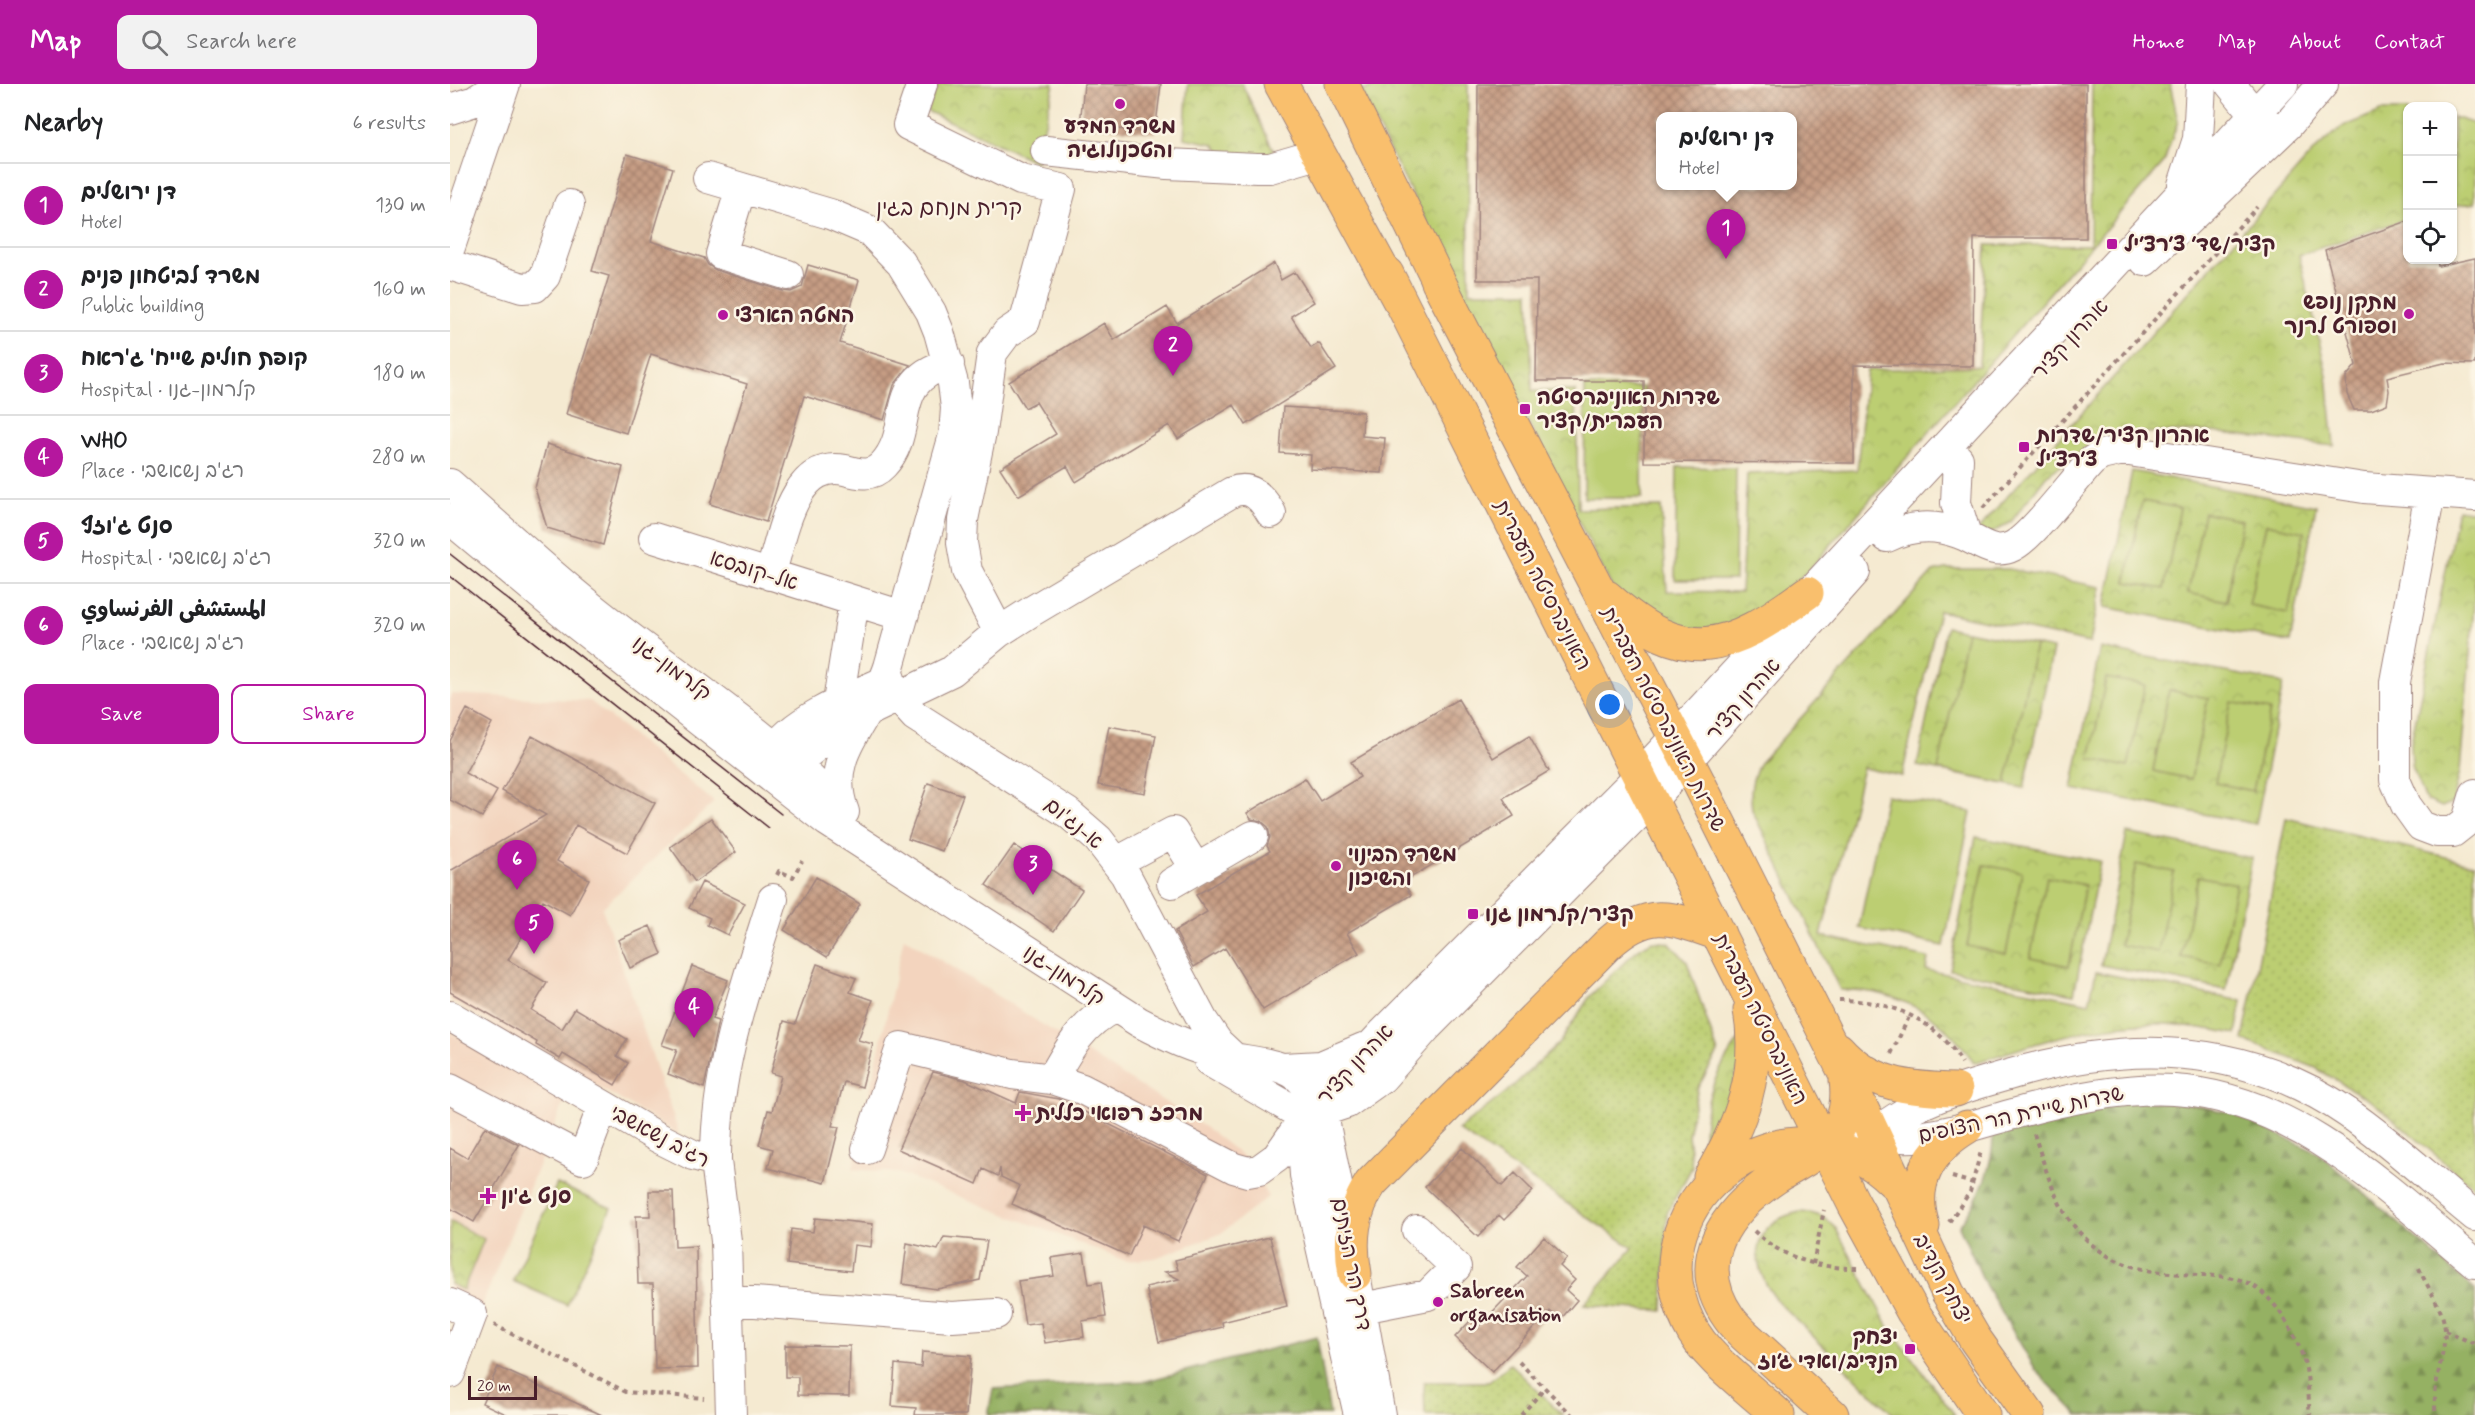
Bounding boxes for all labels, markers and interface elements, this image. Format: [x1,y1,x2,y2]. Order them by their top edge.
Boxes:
search box [117,15,537,69]
text: Map [30,24,81,61]
icon: search [138,26,171,59]
text: Search here [186,28,297,56]
text: Home [2133,28,2185,56]
text: Map [2218,28,2256,56]
text: About [2289,28,2341,56]
text: Contact [2374,28,2445,56]
marker: משרד המדע והטכנולוגיה [1113,97,1127,111]
map controls [2403,102,2457,264]
button: + [2403,102,2457,156]
text: Nearby [24,106,103,140]
text: 6 results [353,110,426,137]
popup [1656,112,1797,190]
place label: משרד המדע והטכנולוגיה [1064,113,1176,165]
text: דן ירושלים [1679,125,1774,153]
text: Hotel [1679,155,1719,182]
button: − [2403,156,2457,210]
text: דן ירושלים [81,179,177,207]
text: 1 [39,192,48,219]
text: 130 m [375,192,426,219]
district label: קרית מנחם בגין [876,195,1022,223]
text: Hotel [81,209,122,236]
pin: 1 [1706,210,1746,259]
button: locate [2403,210,2457,264]
place label: קציר/שד׳ צ׳רצ׳יל [2124,231,2276,259]
marker: קציר/שד׳ צ׳רצ׳יל [2105,237,2119,251]
text: משרד לביטחון פנים [81,263,260,291]
text: 2 [39,276,48,303]
text: 160 m [373,276,426,303]
place label: מתקן נופש וספורט לרנר [2284,289,2397,341]
text: Public building [81,293,204,320]
street label: אהרון קציר [2026,293,2115,386]
place label: המטה הארצי [735,302,855,330]
marker: מתקן נופש וספורט לרנר [2402,307,2416,321]
marker: המטה הארצי [716,308,730,322]
pin: 2 [1154,326,1192,376]
text: קופת חולים שייח' ג'ראח [81,345,308,373]
text: 3 [39,360,48,387]
text: 180 m [373,360,426,387]
text: Hospital · קלרמון-גנו [81,377,256,404]
place label: שדרות האוניברסיטה העברית/קציר [1537,384,1720,436]
marker: שדרות האוניברסיטה העברית/קציר [1518,402,1532,416]
place label: אהרון קציר/שדרות צ׳רצ׳יל [2034,422,2210,474]
text: WHO [81,428,128,456]
marker: אהרון קציר/שדרות צ׳רצ׳יל [2017,440,2031,454]
text: 4 [38,444,49,471]
text: 280 m [372,444,426,471]
text: Place · רג'ב נשאשבי [81,458,244,485]
street label: האוניברסיטה העברית [1487,495,1597,675]
text: סנט ג'וזף [81,513,173,541]
text: 5 [38,528,50,555]
text: 320 m [373,528,426,555]
street label: אל-קובסא [706,544,801,598]
text: Hospital · רג'ב נשאשבי [81,545,271,572]
text: المستشفى الفرنساوي [81,596,266,624]
street label: שדרות האוניברסיטה העברית [1594,601,1732,837]
text: 6 [38,612,49,639]
text: 320 m [373,612,426,639]
text: Place · רג'ב נשאשבי [81,630,244,657]
street label: קלרמון-גנו [626,630,717,708]
street label: אהרון קציר [1700,652,1787,747]
button: Save [24,684,219,744]
button: Share [231,684,426,744]
your location [1595,690,1624,719]
street label: א-נג'ום [1038,792,1109,856]
pin: 6 [498,840,536,890]
place label: משרד הבינוי והשיכון [1348,841,1457,893]
pin: 3 [1014,846,1052,895]
marker: משרד הבינוי והשיכון [1329,859,1343,873]
place label: קציר/קלרמון גנו [1485,901,1634,929]
pin: 5 [514,904,554,954]
marker: קציר/קלרמון גנו [1466,907,1480,921]
street label: האוניברסיטה העברית [1706,928,1814,1110]
street label: קלרמון-גנו [1017,939,1110,1013]
pin: 4 [674,988,714,1038]
street label: אהרון קציר [1311,1018,1400,1111]
street label: שדרות שיירת הר הצופים [1916,1079,2127,1150]
street label: רג'ב נשאשבי [605,1099,714,1175]
place label: מרכז רפואי כללית [1034,1100,1203,1128]
marker: מרכז רפואי כללית [1014,1104,1032,1122]
place label: סנט ג'ון [501,1183,571,1211]
marker: סנט ג'ון [479,1187,497,1205]
street label: דרך הר הזיתים [1324,1195,1378,1333]
street label: יצחק הנדיב [1906,1229,1978,1330]
place label: Sabreen organisation [1450,1277,1561,1331]
marker: Sabreen organisation [1431,1295,1445,1309]
place label: יצחק הנדיב/ואדי ג׳וז [1757,1324,1898,1376]
marker: יצחק הנדיב/ואדי ג׳וז [1903,1342,1917,1356]
scale bar [468,1373,537,1400]
text: 20 m [477,1376,511,1397]

